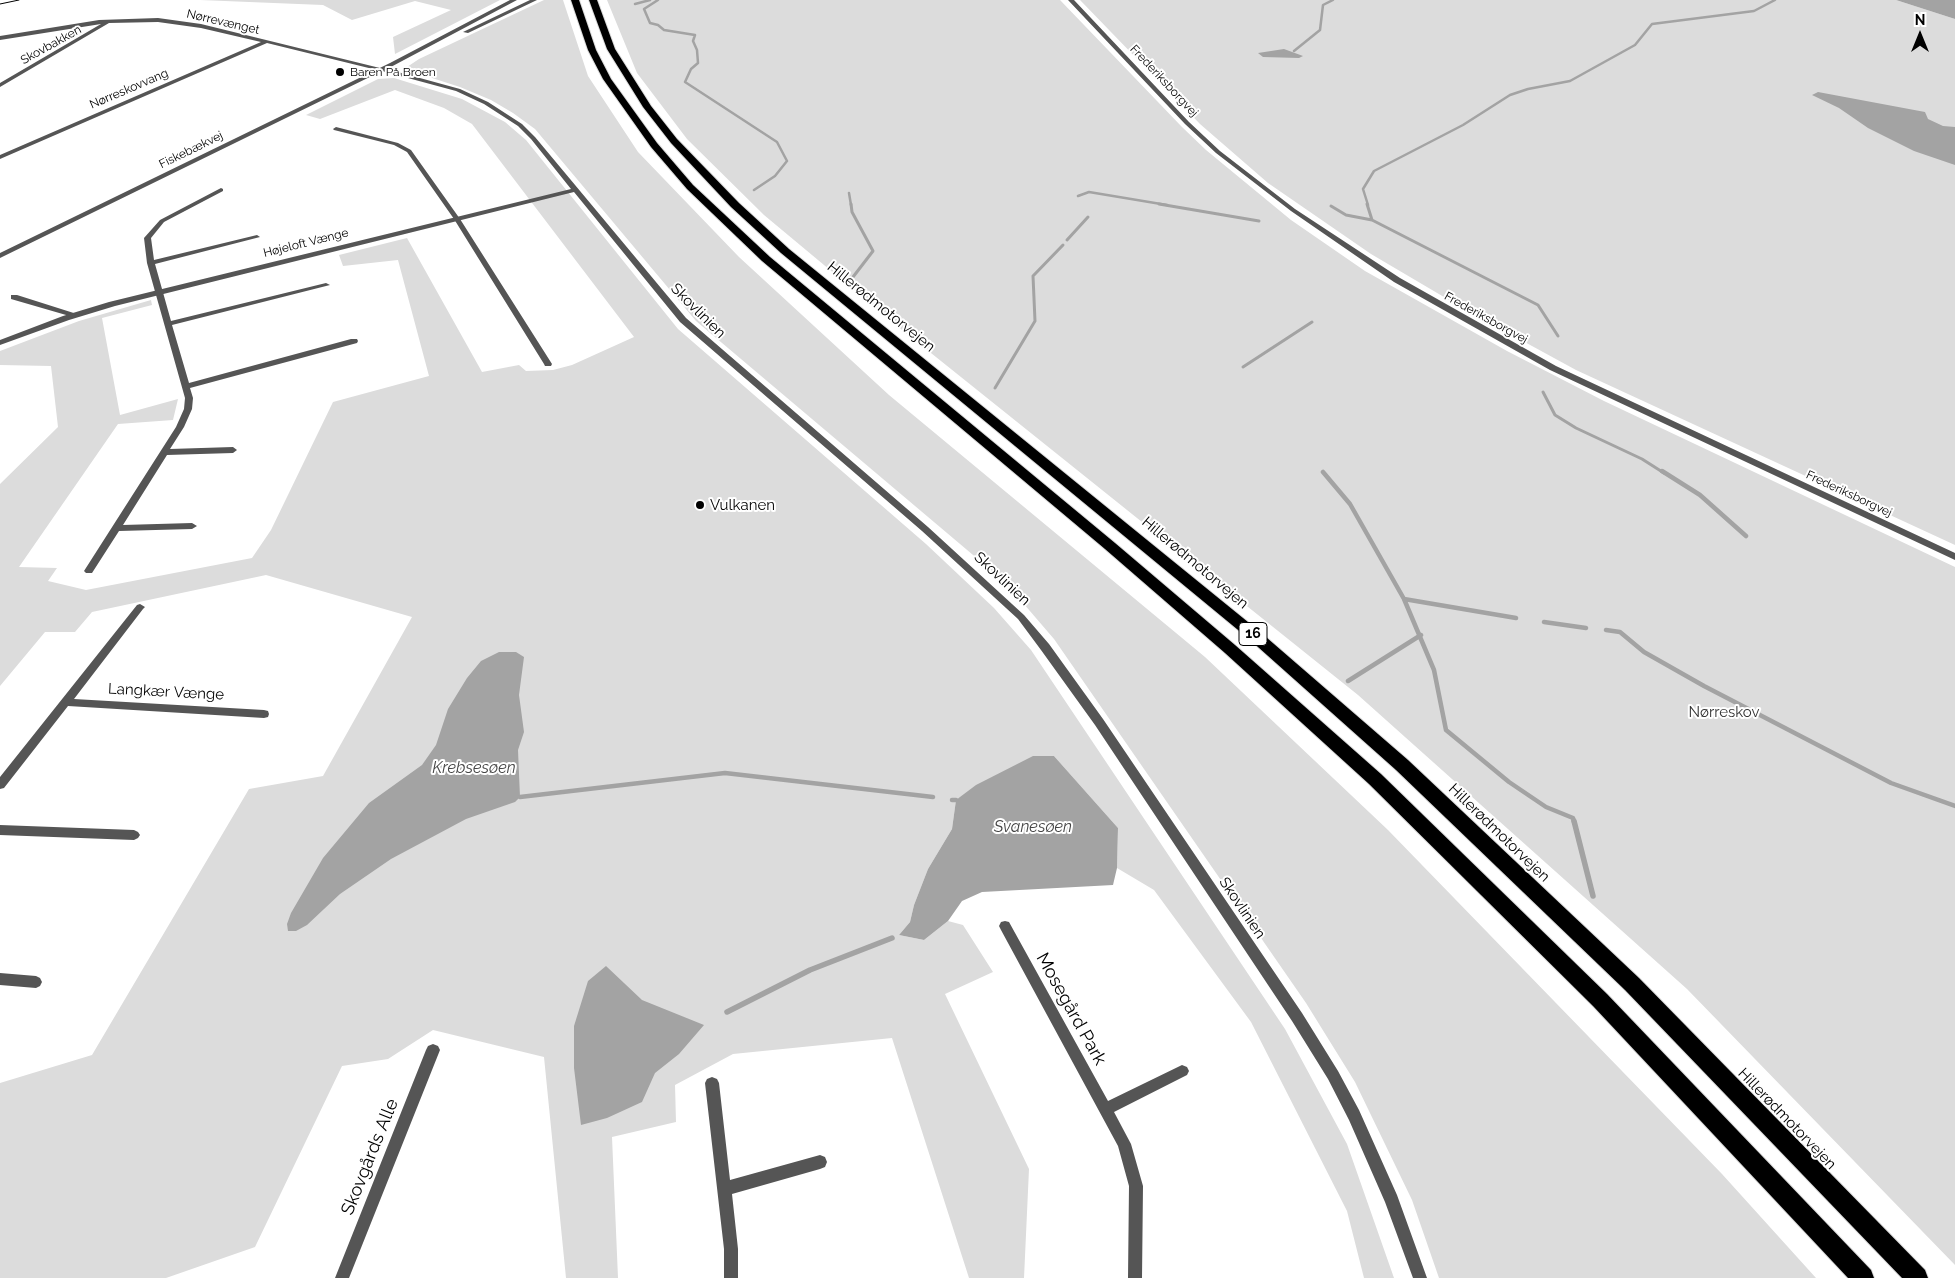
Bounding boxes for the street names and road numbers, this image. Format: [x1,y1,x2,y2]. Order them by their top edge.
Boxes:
street label: Nørrevænget [185,7,261,37]
street label: Skovbakken [18,22,84,68]
street label: Frederiksborgvej [1127,42,1201,120]
street label: Nørreskovvang [88,66,170,112]
street label: Fiskebækvej [157,128,225,172]
street label: Højeloft Vænge [262,225,350,261]
street label: Hillerødmotorvejen [823,258,939,356]
street label: Skovlinien [667,280,729,342]
street label: Frederiksborgvej [1442,289,1530,347]
street label: Frederiksborgvej [1804,468,1894,520]
street label: Hillerødmotorvejen [1138,513,1252,613]
street label: Skovlinien [970,548,1034,610]
road number: 16 [1239,622,1267,646]
street label: Langkær Vænge [108,680,224,704]
street label: Hillerødmotorvejen [1445,780,1553,886]
street label: Skovlinien [1215,874,1269,942]
street label: Mosegård Park [1031,949,1111,1069]
street label: Hillerødmotorvejen [1734,1065,1840,1173]
street label: Skovgårds Alle [337,1096,403,1218]

